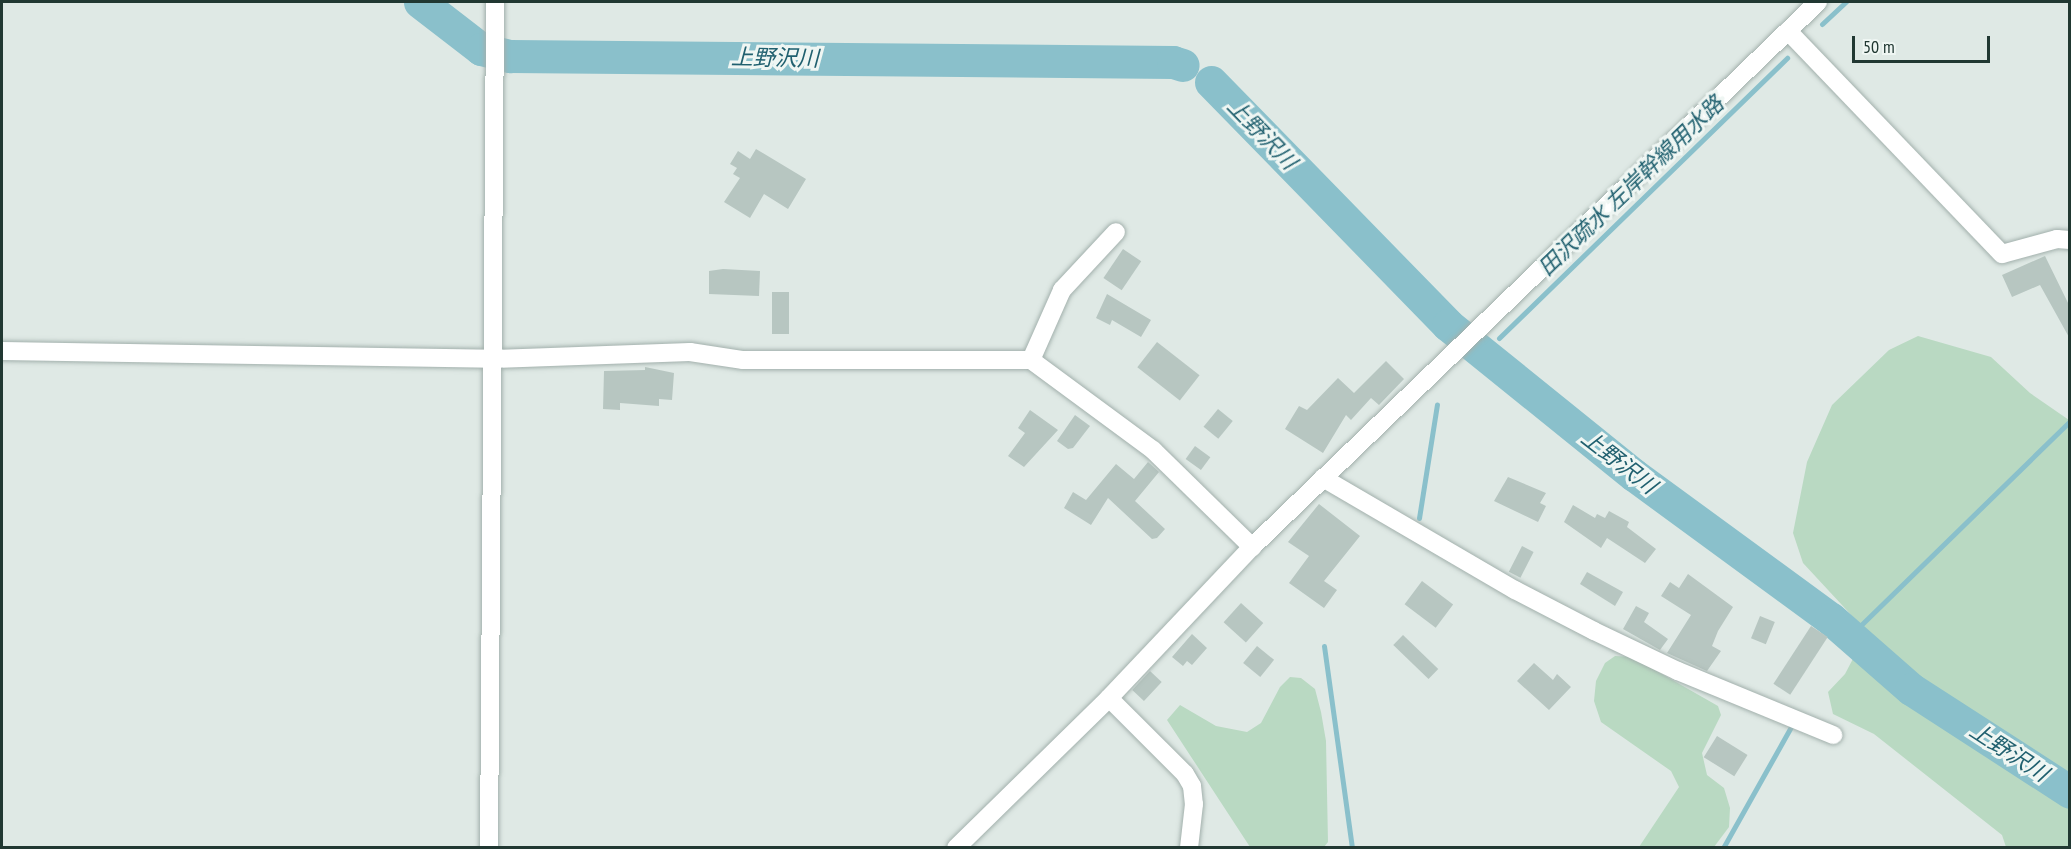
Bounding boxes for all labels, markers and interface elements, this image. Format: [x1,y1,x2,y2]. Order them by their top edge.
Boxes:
scale bar [1855,24,1993,62]
text: 50 m [1863,35,1895,58]
water label: 上野沢川 [731,44,819,72]
water label: 田沢疏水 左岸幹線用水路 [1533,91,1729,281]
water label: 上野沢川 [1222,93,1302,175]
water label: 上野沢川 [1576,425,1662,499]
water label: 上野沢川 [1965,717,2053,787]

